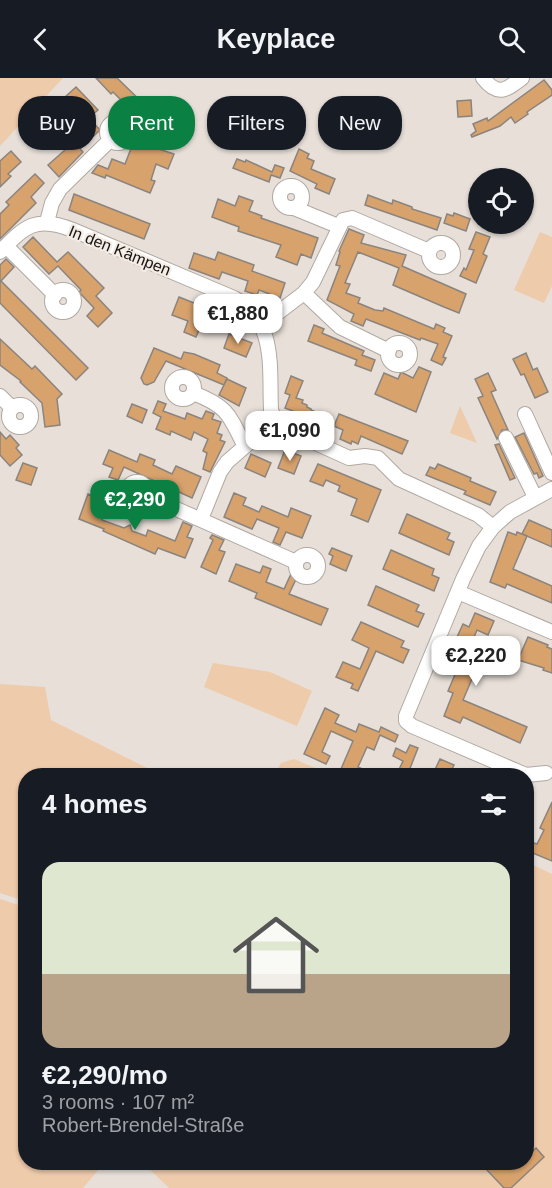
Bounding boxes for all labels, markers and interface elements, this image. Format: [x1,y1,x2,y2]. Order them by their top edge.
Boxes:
icon: back [24,23,57,56]
icon: search [495,23,528,56]
text: Keyplace [217,24,335,54]
chip: Buy [18,96,96,150]
chip: Rent [108,96,195,150]
chip: Filters [207,96,306,150]
chip: New [318,96,402,150]
map controls [468,168,534,234]
button: locate [468,168,534,234]
street label: In den Kämpen [66,222,173,279]
pin: €1,880 [189,294,287,345]
text: €1,880 [207,302,269,324]
pin: €1,090 [241,411,339,462]
text: €1,090 [259,419,321,441]
pin: €2,290 [86,480,184,531]
text: €2,290 [104,488,166,510]
pin: €2,220 [427,636,525,687]
text: €2,220 [445,644,507,666]
icon: filters [477,788,510,821]
text: 4 homes [42,789,148,819]
icon: home [222,901,330,1009]
text: €2,290/mo [42,1060,168,1090]
text: 3 rooms · 107 m² [42,1091,194,1113]
text: Robert-Brendel-Straße [42,1114,244,1136]

